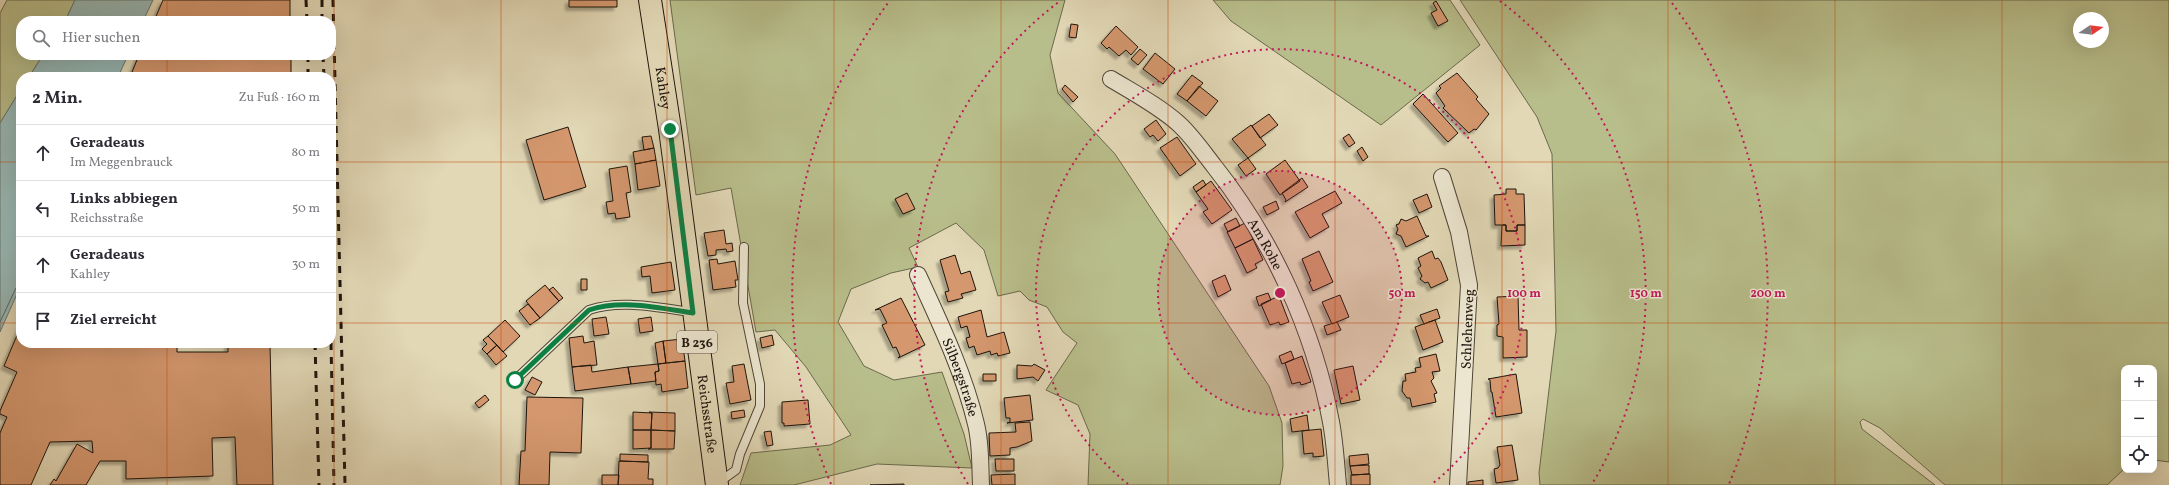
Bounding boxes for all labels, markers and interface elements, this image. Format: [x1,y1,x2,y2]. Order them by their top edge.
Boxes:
north arrow [2073,12,2109,48]
search box [16,16,336,60]
icon: search [30,27,52,49]
text: Hier suchen [62,28,140,49]
street label: Kahley [649,65,675,111]
text: 2 Min. [32,87,83,110]
text: Zu Fuß · 160 m [239,89,320,107]
route end [661,120,679,138]
text: Geradeaus [70,133,145,154]
icon: ahead [32,142,54,164]
text: 80 m [291,144,320,162]
text: Im Meggenbrauck [70,154,173,172]
text: Links abbiegen [70,189,178,210]
icon: left [32,198,54,220]
text: 50 m [292,200,320,218]
text: Reichsstraße [70,210,144,228]
street label: Am Rohe [1242,215,1287,274]
text: Geradeaus [70,245,145,266]
icon: ahead [32,254,54,276]
text: 30 m [292,256,320,274]
text: Kahley [70,266,110,284]
centre of rings [1273,286,1287,300]
text: 50 m [1388,286,1416,302]
text: 100 m [1507,286,1541,302]
text: 150 m [1630,286,1662,302]
text: 200 m [1750,286,1786,302]
street label: Schlehenweg [1458,289,1479,369]
icon: arrive [32,310,54,332]
text: Ziel erreicht [70,310,157,331]
road number: B 236 [677,331,717,353]
street label: Silbergstraße [937,336,982,419]
map controls [2121,365,2157,473]
button: + [2121,365,2157,401]
route start [506,371,524,389]
street label: Reichsstraße [692,374,721,455]
button: − [2121,401,2157,437]
button: locate [2121,437,2157,473]

